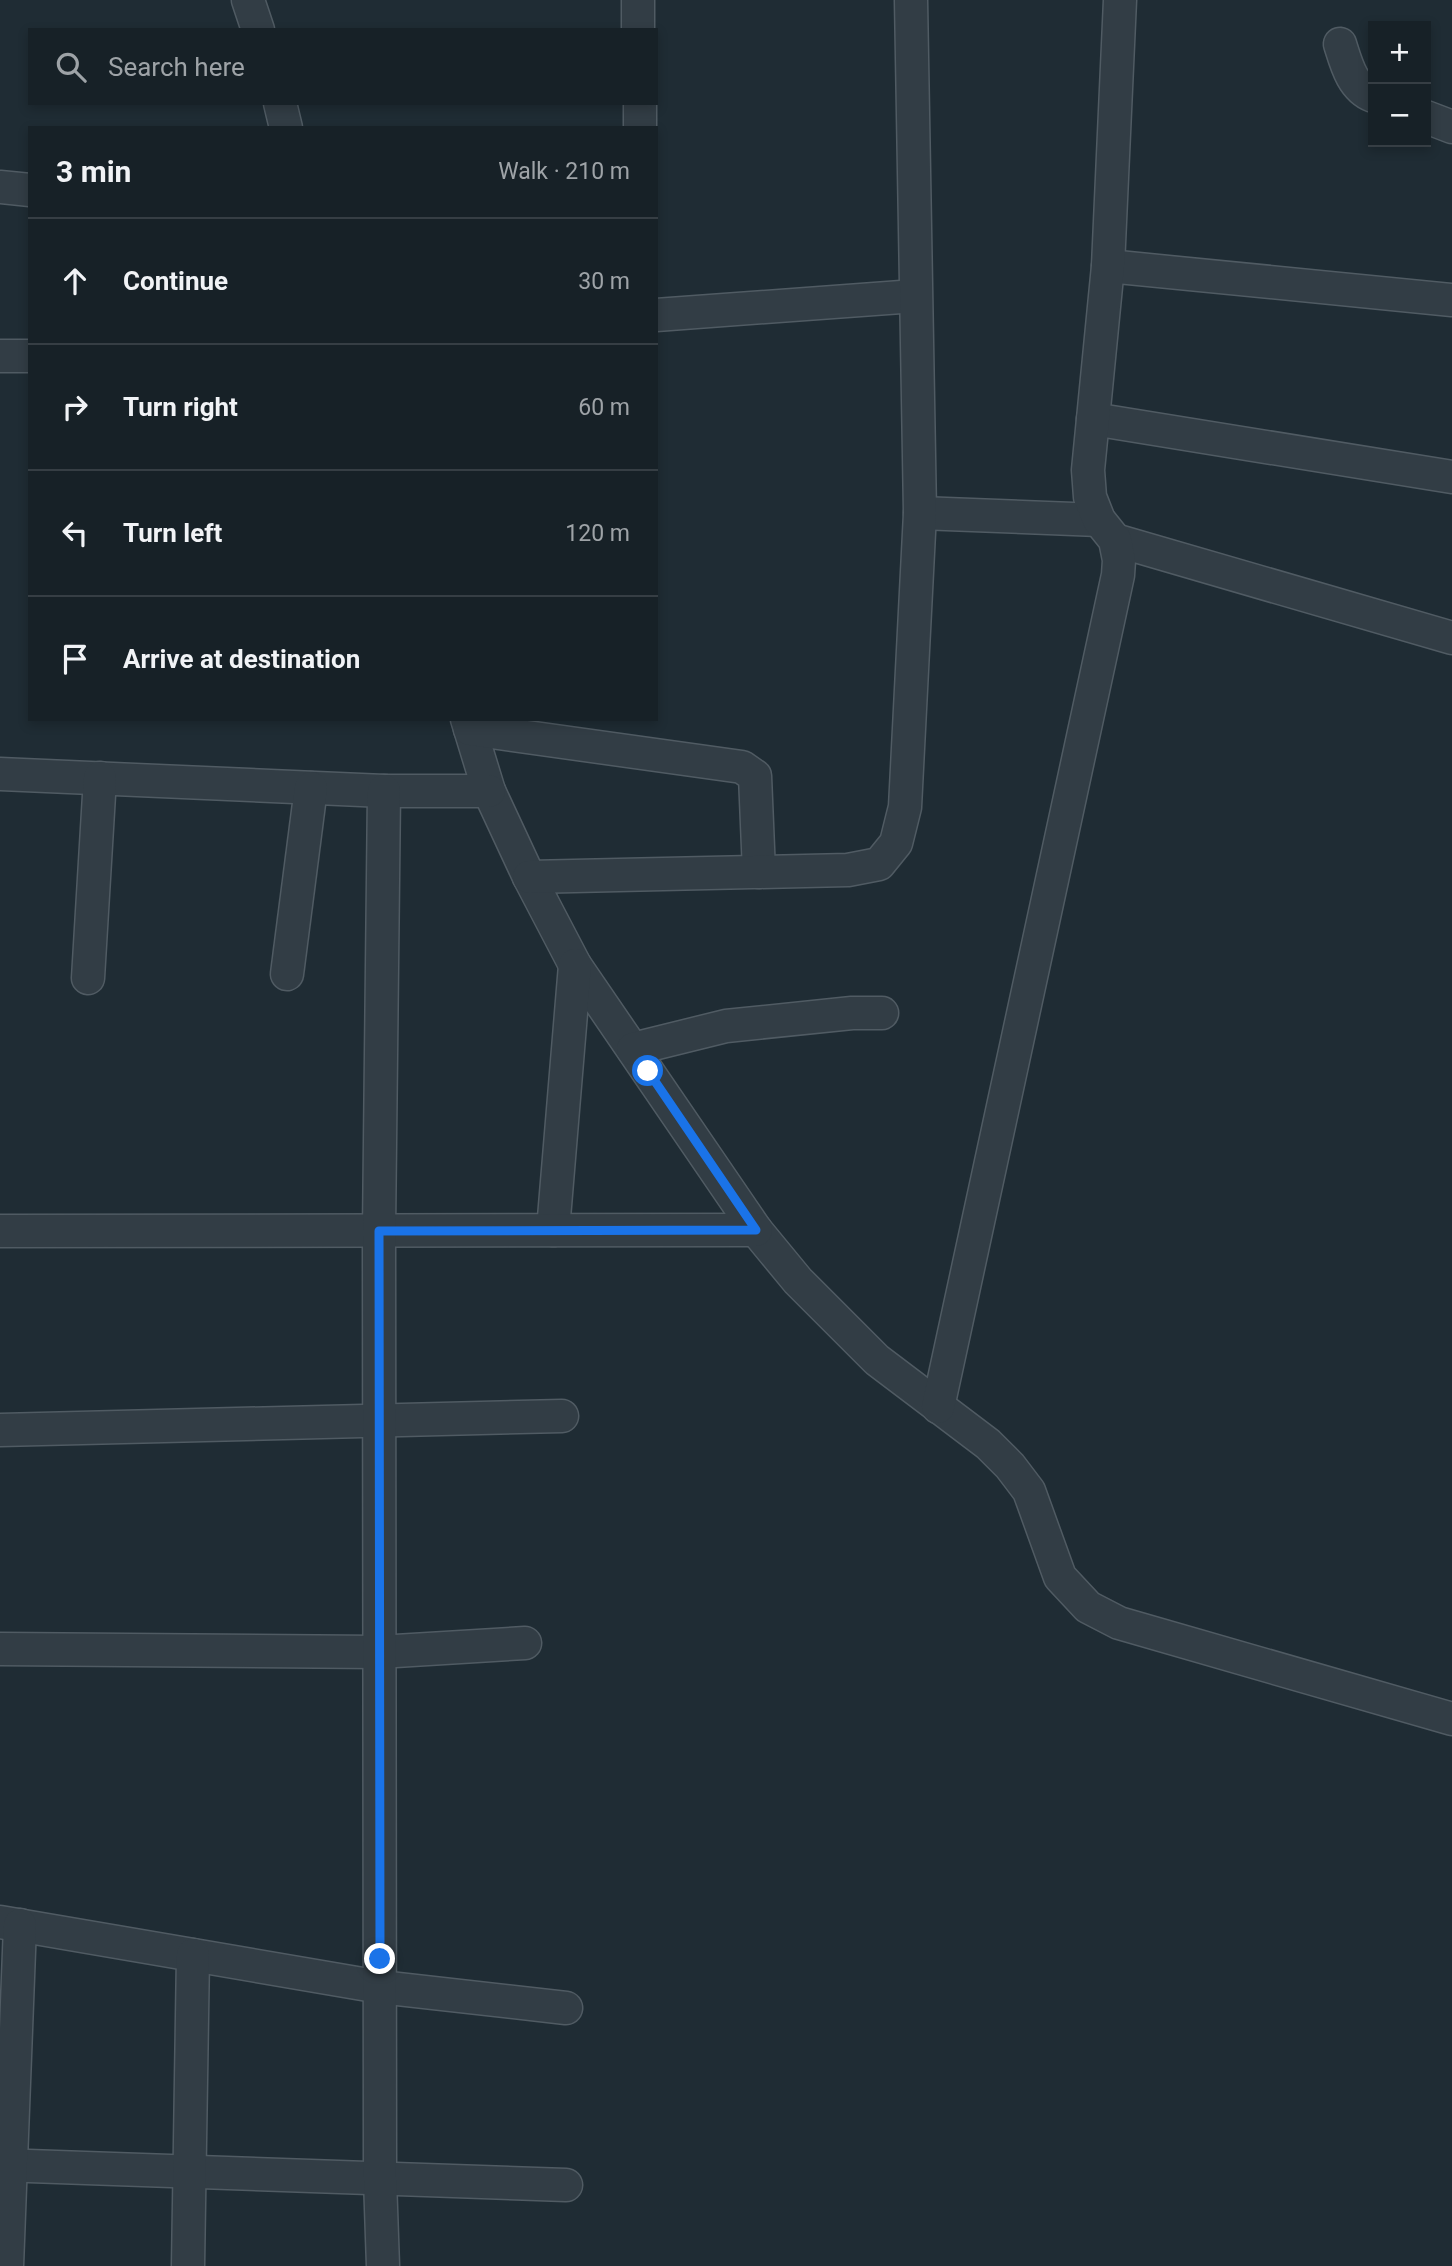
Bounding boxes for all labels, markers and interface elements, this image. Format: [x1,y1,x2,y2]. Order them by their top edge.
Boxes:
map controls [1368,21,1431,147]
button: + [1368,21,1431,84]
search box [28,28,658,105]
icon: search [52,48,90,86]
text: Search here [108,52,245,82]
button: − [1368,84,1431,147]
text: 3 min [56,154,131,189]
text: Walk · 210 m [498,158,630,185]
icon: ahead [56,262,94,300]
text: Continue [123,266,228,296]
text: 30 m [578,268,630,295]
icon: right [56,388,94,426]
text: Turn right [123,392,238,422]
text: 60 m [578,394,630,421]
icon: left [56,514,94,552]
text: Turn left [123,518,222,548]
text: 120 m [565,520,630,547]
icon: arrive [56,640,94,678]
text: Arrive at destination [123,644,360,674]
route start [632,1055,663,1086]
route end [364,1943,395,1974]

